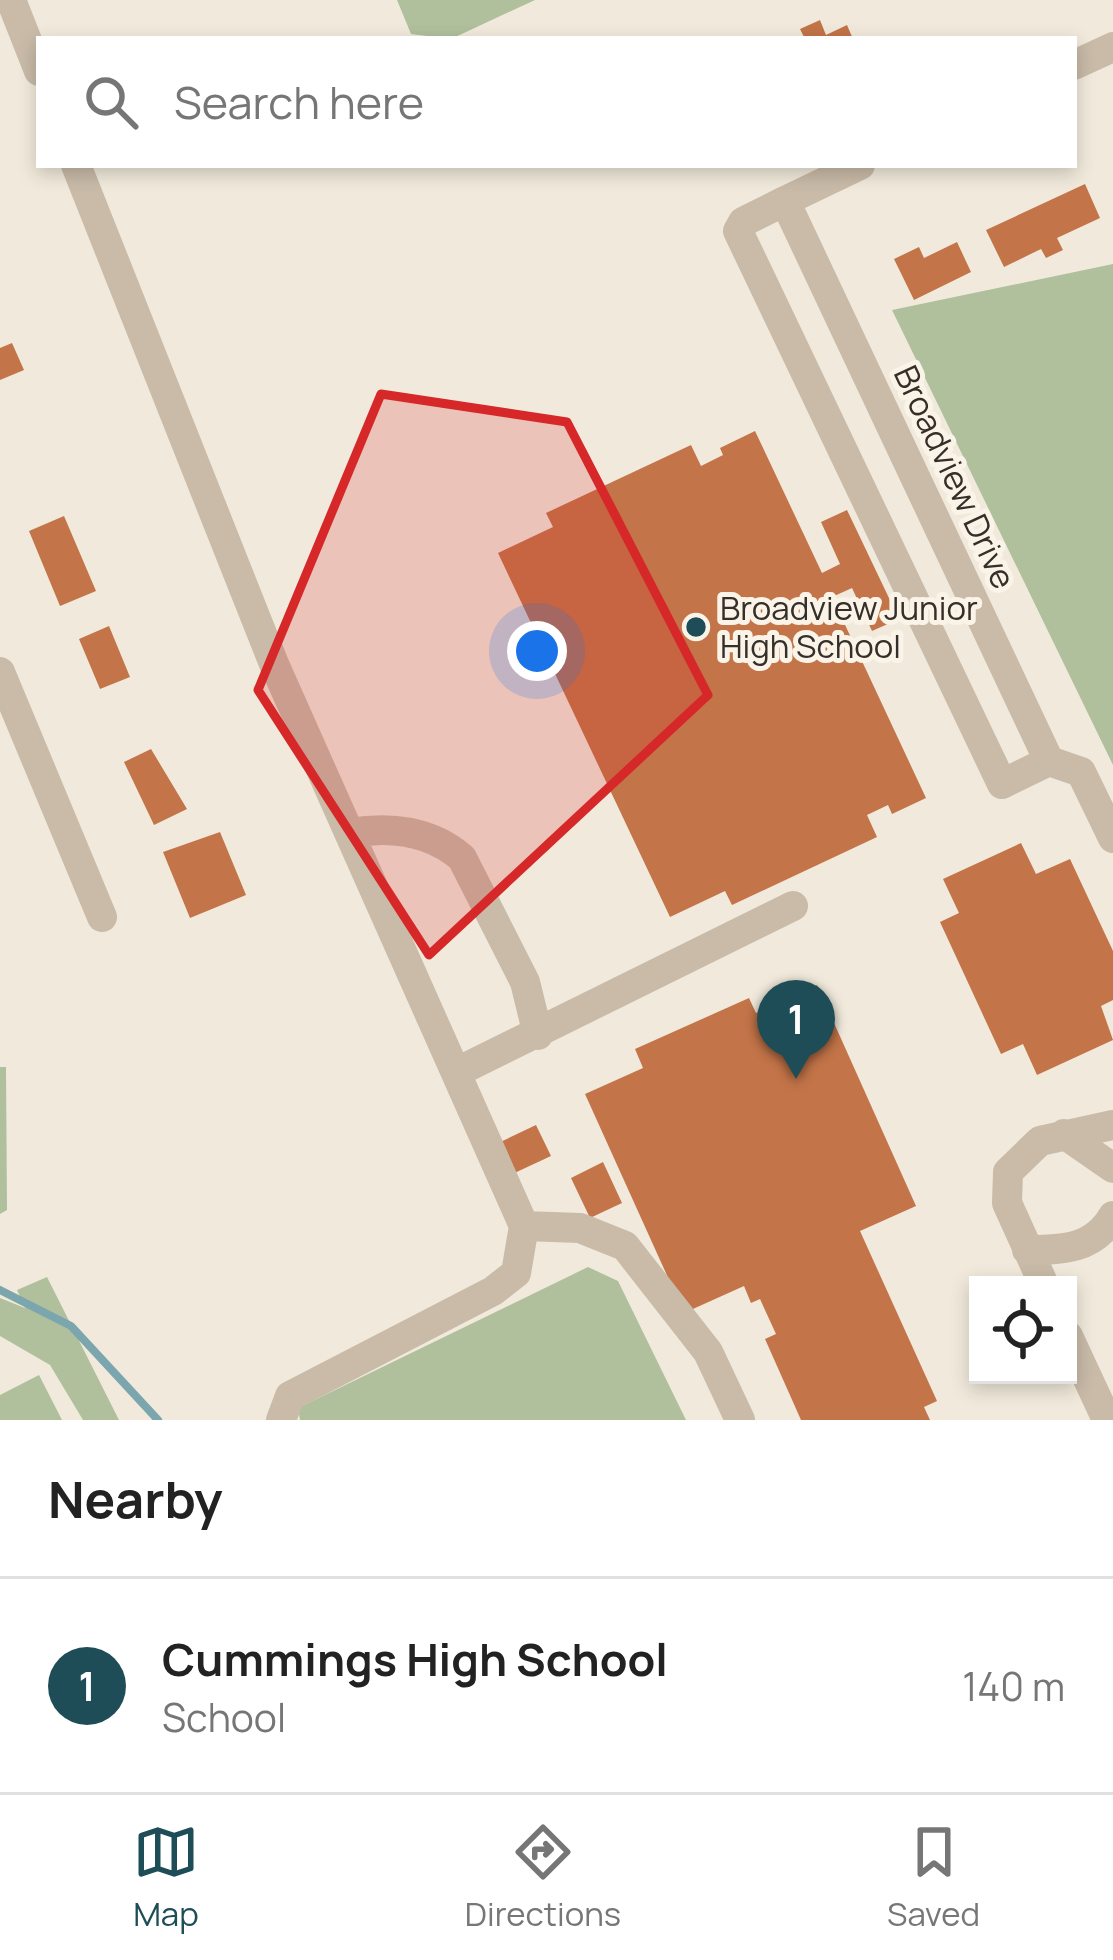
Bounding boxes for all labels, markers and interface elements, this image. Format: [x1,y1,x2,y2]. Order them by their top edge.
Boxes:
search box [36,36,1077,168]
icon: search [78,69,144,135]
text: Search here [174,71,424,133]
street label: Broadview Drive [884,358,1027,596]
place label: Broadview Junior High School [720,585,978,668]
marker: Broadview Junior High School [683,614,709,640]
your location [507,621,567,681]
pin: 1 [757,980,835,1079]
map controls [969,1276,1077,1384]
button: locate [969,1276,1077,1384]
text: Nearby [48,1464,223,1533]
text: Cummings High School [162,1628,668,1690]
text: 1 [78,1659,96,1713]
text: 140 m [962,1659,1065,1713]
text: School [162,1690,286,1744]
tab: Map [133,1819,199,1936]
tab: Directions [465,1819,621,1936]
tab: Saved [887,1819,980,1936]

